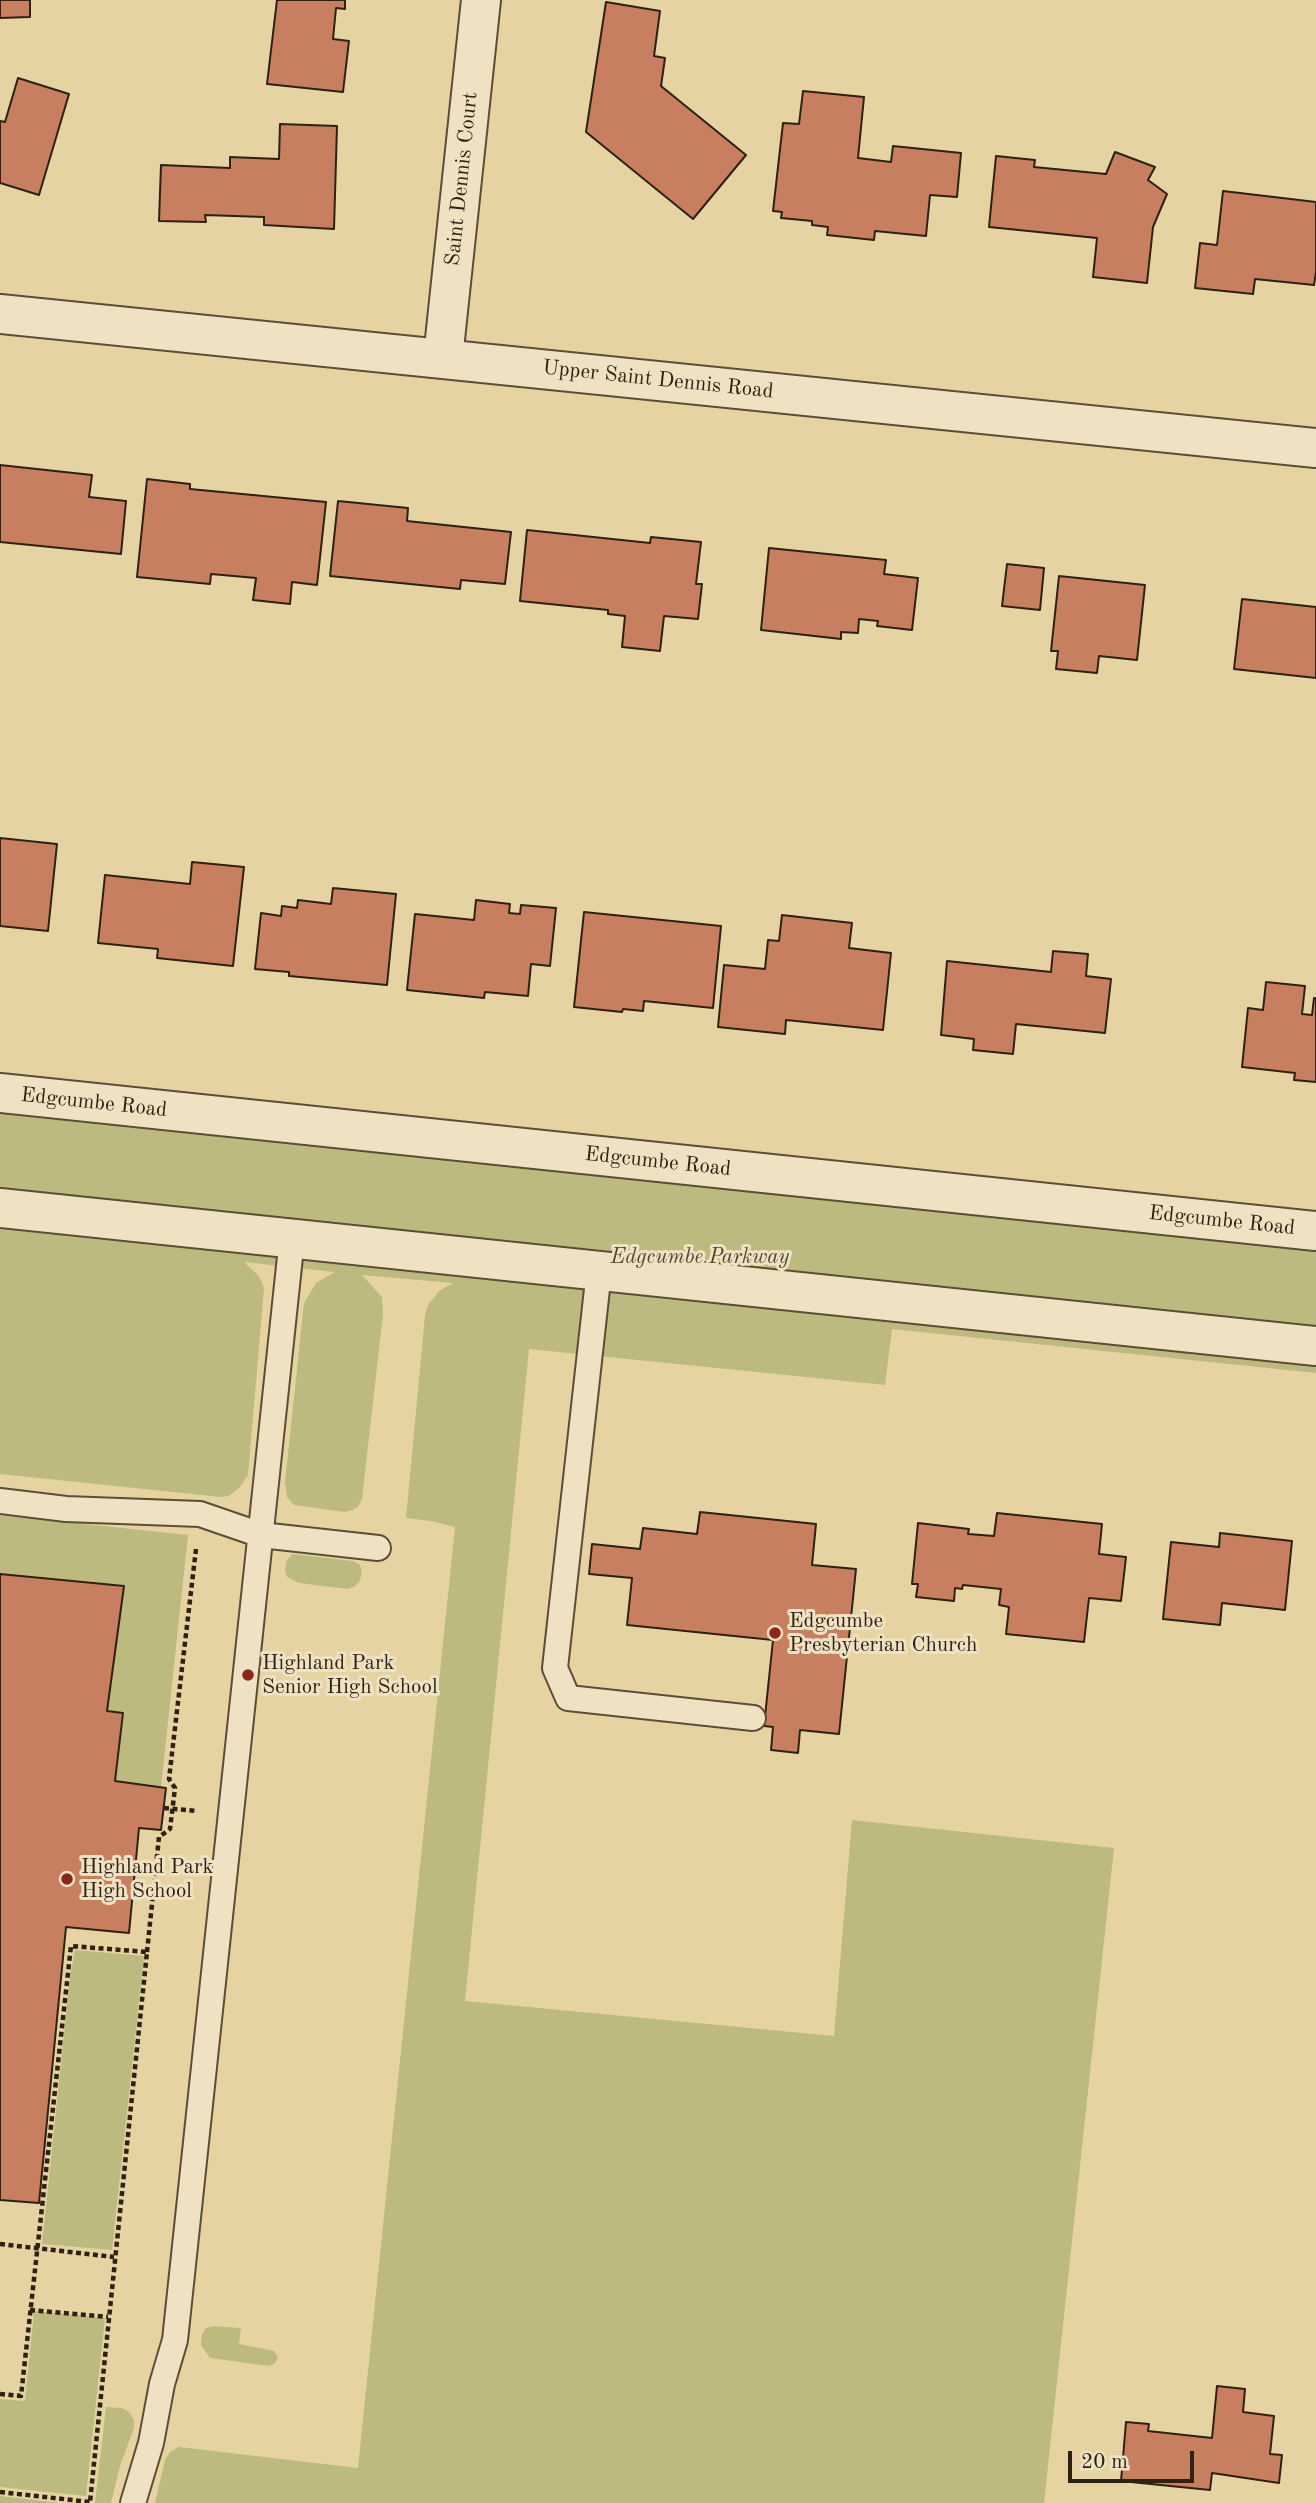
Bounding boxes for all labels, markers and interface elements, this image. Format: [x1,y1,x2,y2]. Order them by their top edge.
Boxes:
street label: Saint Dennis Court [440,91,484,267]
street label: Upper Saint Dennis Road [541,355,775,405]
street label: Edgcumbe Road [20,1083,168,1123]
street label: Edgcumbe Road [584,1142,732,1182]
street label: Edgcumbe Road [1148,1201,1296,1241]
park label: Edgcumbe Parkway [611,1244,789,1270]
place label: Edgcumbe Presbyterian Church [789,1608,977,1658]
marker: Edgcumbe Presbyterian Church [767,1625,783,1641]
place label: Highland Park Senior High School [262,1650,438,1700]
marker: Highland Park Senior High School [240,1667,256,1683]
place label: Highland Park High School [81,1854,213,1904]
marker: Highland Park High School [59,1871,75,1887]
scale bar [1071,2436,1197,2480]
text: 20 m [1081,2452,1128,2473]

